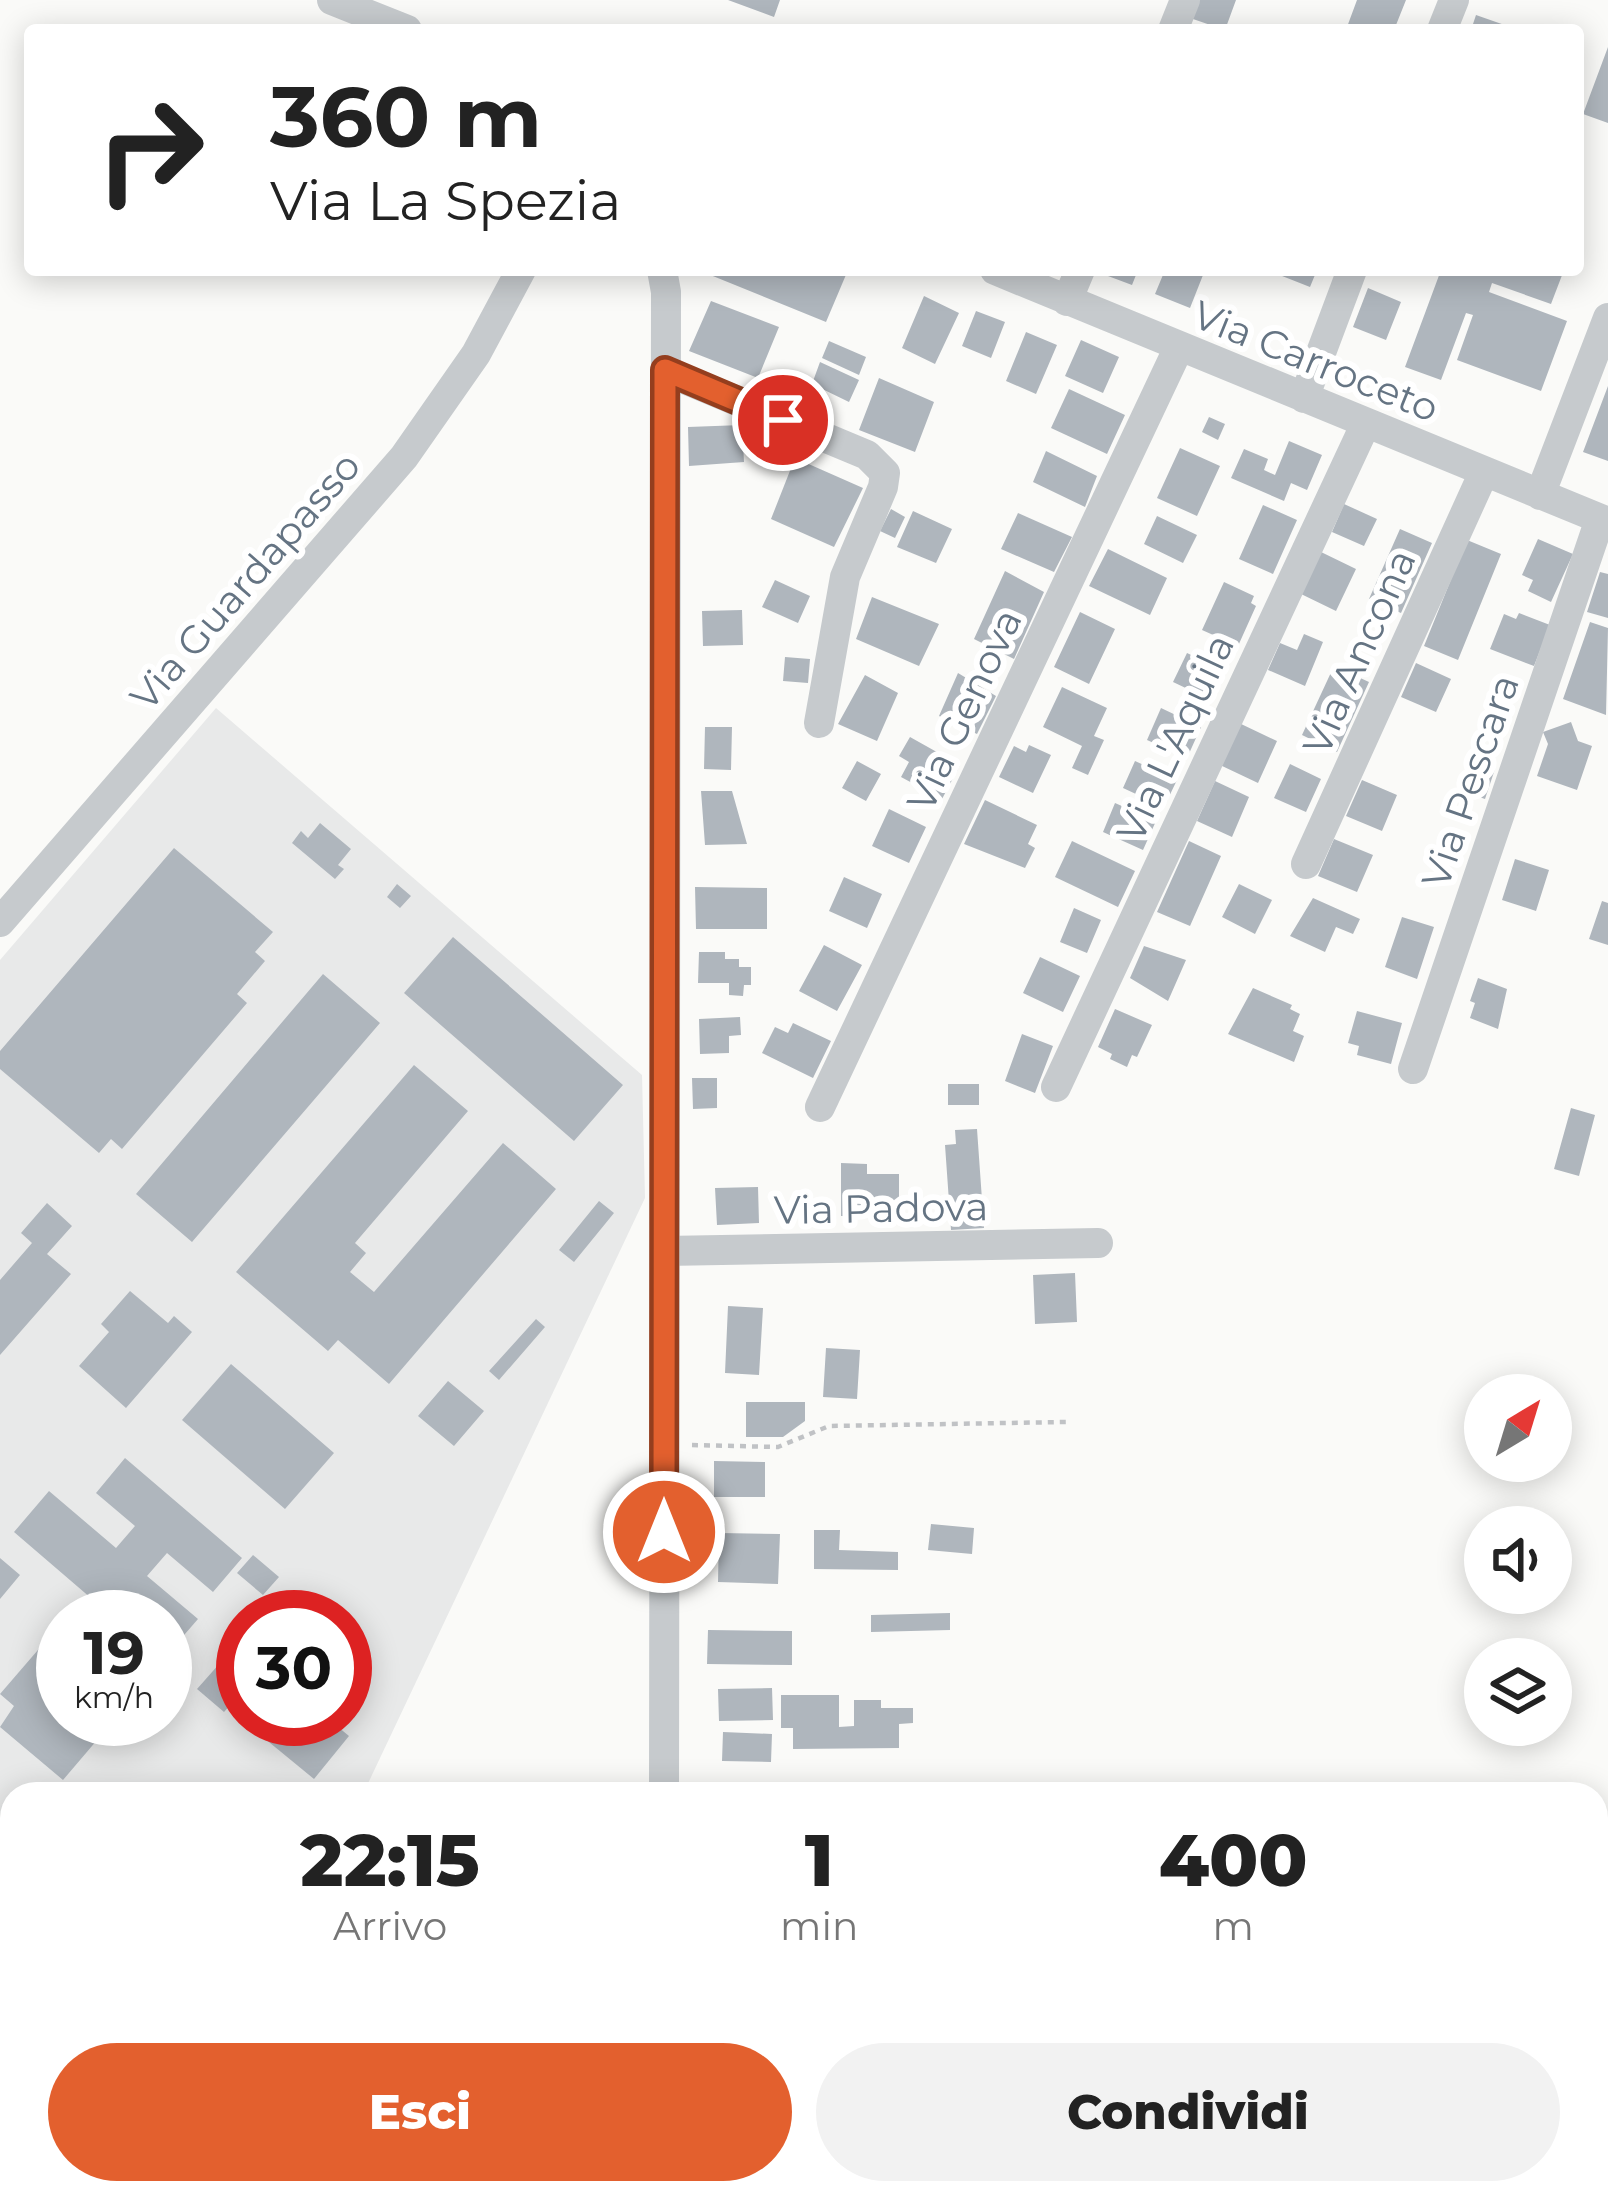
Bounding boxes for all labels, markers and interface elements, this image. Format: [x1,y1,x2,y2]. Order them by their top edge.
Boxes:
text: 360 m [270,66,542,168]
icon: right [72,72,228,228]
text: Via La Spezia [270,168,621,234]
street label: Via Carroceto [1186,290,1446,432]
pin [732,369,834,471]
icon: arrive [750,387,816,453]
street label: Via Guardapasso [120,442,370,720]
street label: Via Ancona [1292,542,1426,762]
street label: Via Genova [896,601,1032,819]
street label: Via L'Aquila [1106,626,1244,850]
street label: Via Pescara [1411,668,1529,894]
street label: Via Padova [773,1182,989,1234]
north arrow [1464,1374,1572,1482]
map controls [1464,1374,1572,1746]
position arrow [601,1469,727,1595]
button: sound [1464,1506,1572,1614]
speed limit sign: 30 [216,1590,372,1746]
text: 19 [83,1616,145,1689]
button: layers [1464,1638,1572,1746]
text: km/h [74,1679,154,1716]
text: 22:15 [300,1816,480,1904]
text: 1 [805,1816,834,1904]
text: 400 [1159,1816,1308,1904]
text: Arrivo [333,1902,447,1950]
text: min [780,1902,858,1950]
text: m [1212,1902,1254,1950]
button: Esci [48,2043,792,2181]
button: Condividi [816,2043,1560,2181]

